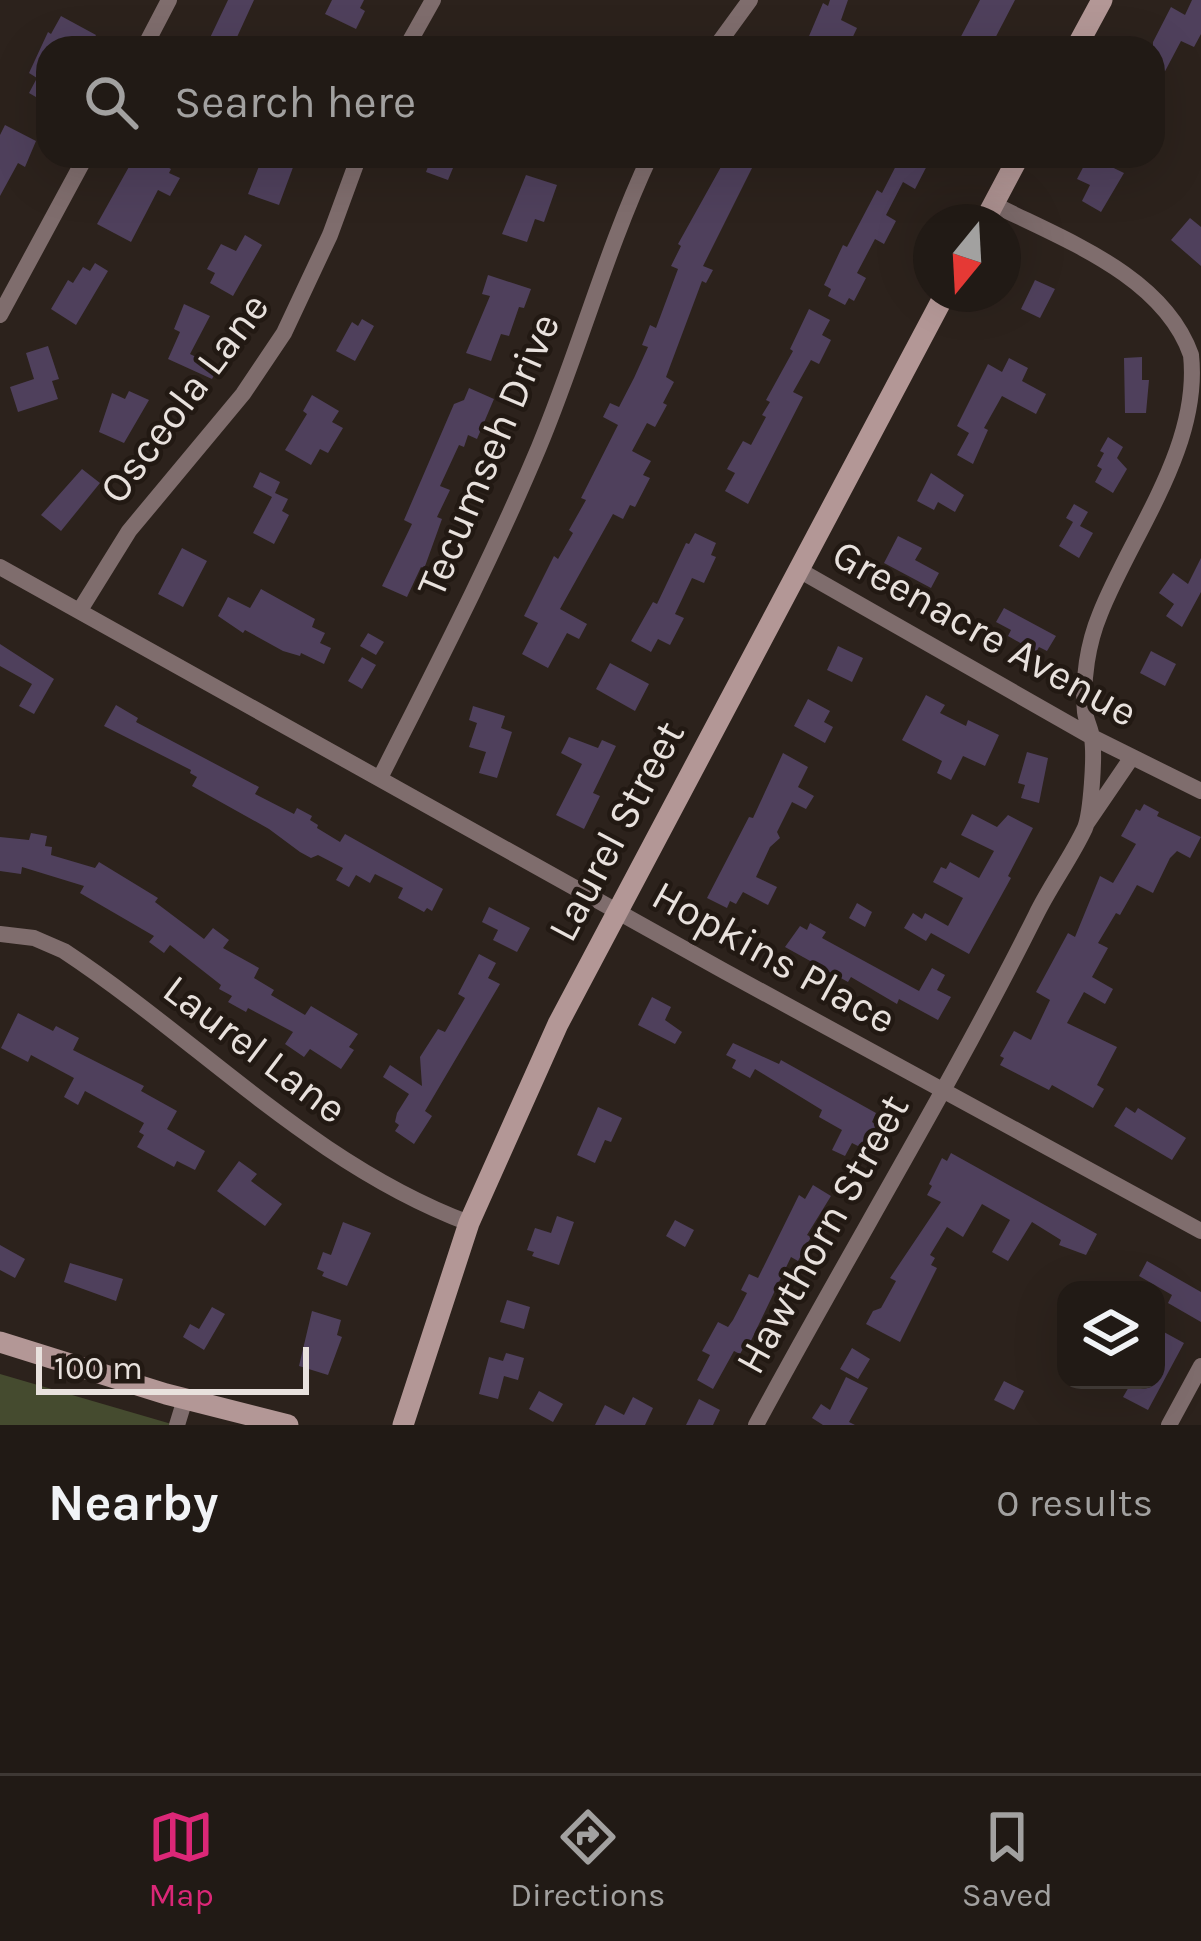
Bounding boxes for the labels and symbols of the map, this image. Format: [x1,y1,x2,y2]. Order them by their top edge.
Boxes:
north arrow [913,204,1021,312]
street label: Osceola Lane [89,283,279,513]
street label: Tecumseh Drive [406,306,570,604]
street label: Greenacre Avenue [824,529,1146,737]
street label: Laurel Street [537,712,695,950]
street label: Hopkins Place [644,870,904,1044]
street label: Laurel Lane [154,964,356,1134]
street label: Hawthorn Street [725,1086,919,1382]
scale bar [36,1341,309,1394]

